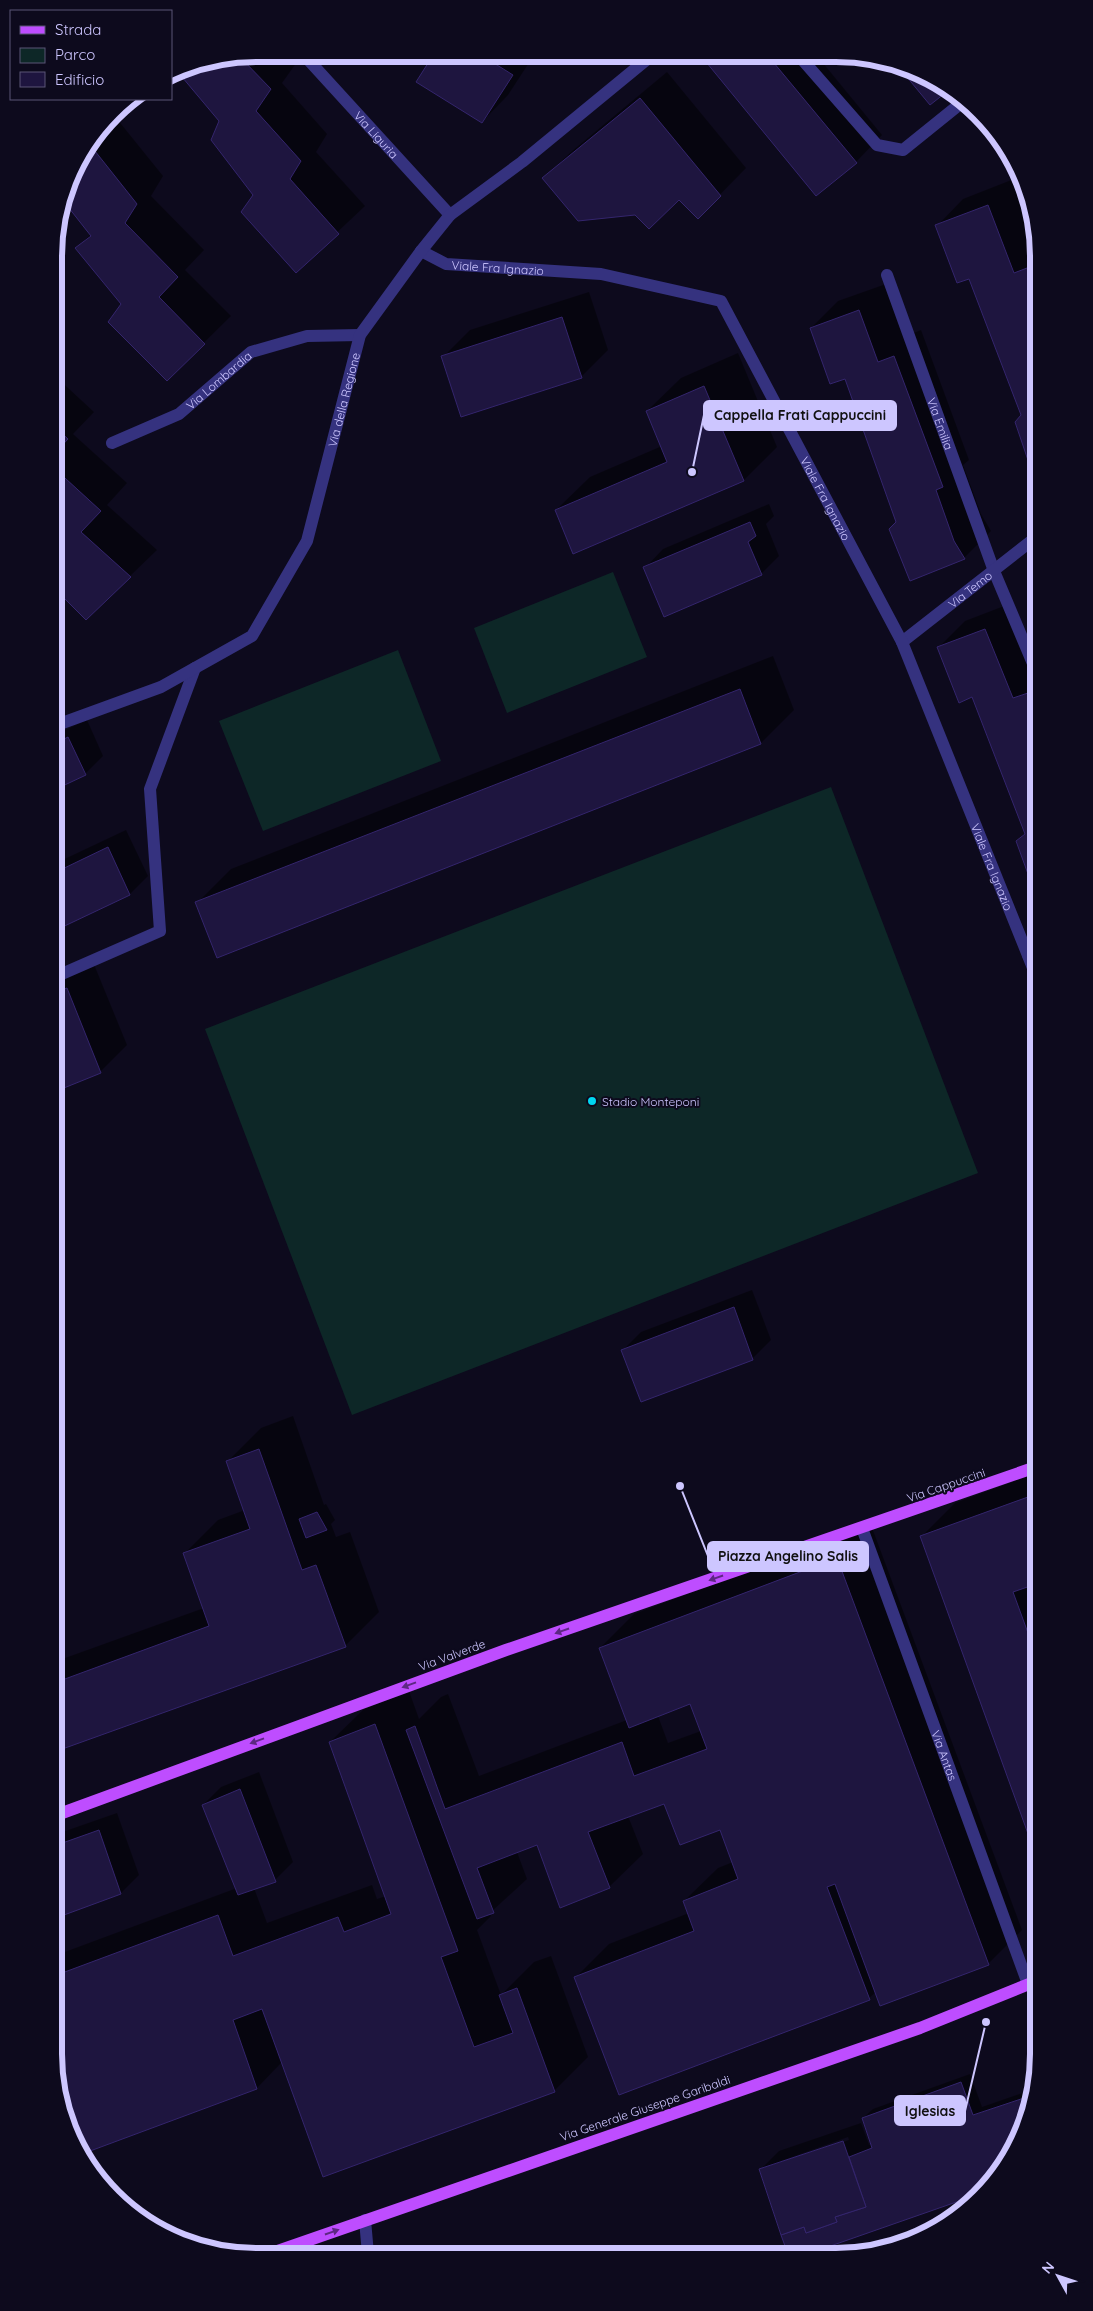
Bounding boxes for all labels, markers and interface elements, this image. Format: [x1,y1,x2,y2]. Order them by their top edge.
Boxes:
legend [10,10,172,100]
text: Strada [55,20,101,39]
text: Parco [55,45,95,64]
text: Edificio [55,70,104,89]
street label: Via Liguria [351,108,402,161]
street label: Viale Fra Ignazio [451,257,544,278]
street label: Via Lombardia [183,348,254,412]
street label: Via della Regione [324,351,363,448]
street label: Via Emilia [924,396,957,452]
callout: Cappella Frati Cappuccini [704,401,896,430]
text: Cappella Frati Cappuccini [714,406,886,424]
street label: Viale Fra Ignazio [797,454,854,543]
street label: Via Temo [945,567,995,611]
street label: Viale Fra Ignazio [968,821,1017,913]
place label: Stadio Monteponi [602,1094,699,1109]
marker: Stadio Monteponi [586,1095,598,1107]
street label: Via Cappuccini [905,1465,987,1505]
callout: Piazza Angelino Salis [708,1542,868,1571]
text: Piazza Angelino Salis [718,1547,858,1565]
one-way arrow [708,1575,723,1583]
one-way arrow [555,1628,570,1635]
street label: Via Valverde [416,1636,488,1674]
one-way arrow [401,1681,416,1689]
street label: Via Antas [929,1728,961,1783]
one-way arrow [249,1737,264,1745]
street label: Via Generale Giuseppe Garibaldi [558,2072,732,2144]
callout: Iglesias [895,2096,965,2125]
text: Iglesias [905,2102,955,2120]
one-way arrow [324,2228,339,2235]
north arrow [1033,2251,1083,2301]
text: N [1038,2258,1058,2277]

